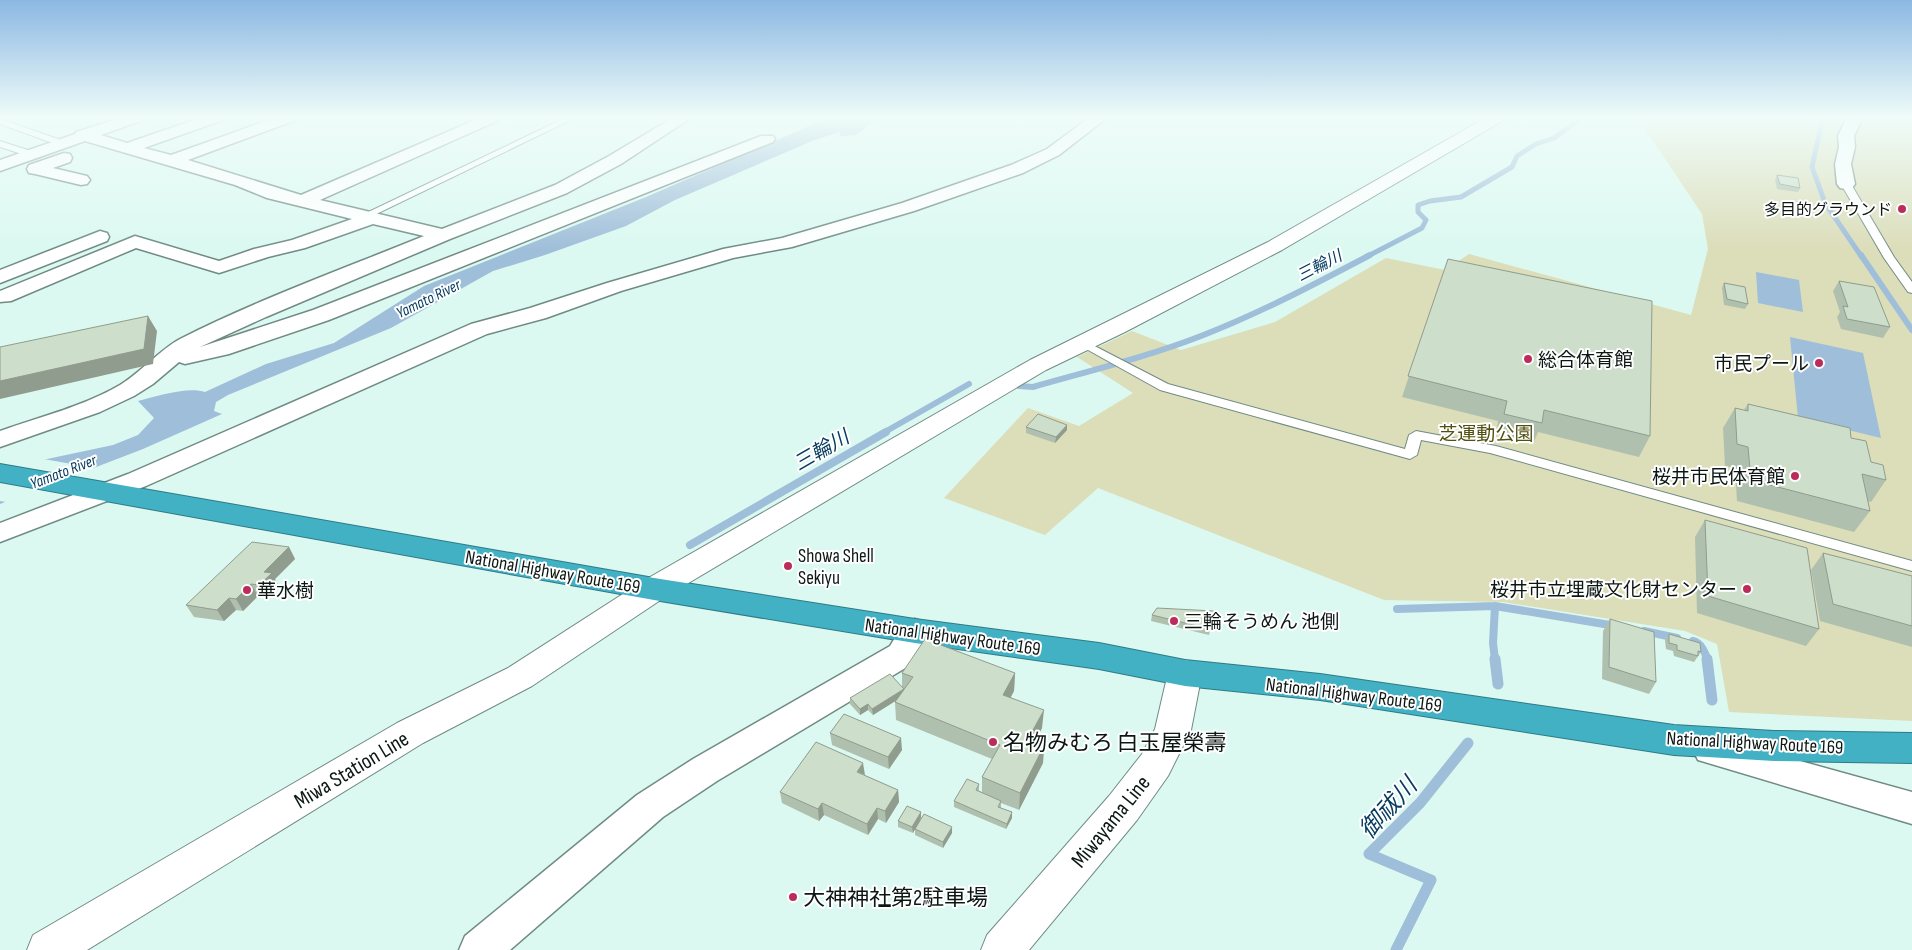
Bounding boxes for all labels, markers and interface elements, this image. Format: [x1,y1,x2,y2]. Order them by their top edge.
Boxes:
place label: 多目的グラウンド [1764,201,1892,220]
marker: 多目的グラウンド [1896,203,1908,215]
water label: 三輪川 [1294,246,1347,286]
water label: Yamato River [393,275,464,323]
place label: 総合体育館 [1538,349,1633,372]
marker: 総合体育館 [1522,353,1534,365]
place label: 市民プール [1714,353,1809,376]
marker: 市民プール [1813,357,1825,369]
park label: 芝運動公園 [1438,423,1534,446]
water label: 三輪川 [790,424,855,476]
water label: Yamato River [28,451,100,494]
place label: 桜井市民体育館 [1652,466,1785,489]
marker: 桜井市民体育館 [1789,470,1801,482]
place label: Showa Shell Sekiyu [798,545,874,590]
street label: National Highway Route 169 [464,546,642,599]
marker: Showa Shell Sekiyu [782,560,794,572]
place label: 桜井市立埋蔵文化財センター [1490,579,1737,602]
place label: 華水樹 [257,580,314,603]
marker: 桜井市立埋蔵文化財センター [1741,583,1753,595]
marker: 華水樹 [241,584,253,596]
place label: 三輪そうめん 池側 [1184,611,1339,634]
street label: National Highway Route 169 [864,614,1042,661]
marker: 三輪そうめん 池側 [1168,615,1180,627]
street label: National Highway Route 169 [1265,673,1443,718]
street label: Miwa Station Line [290,725,414,815]
street label: National Highway Route 169 [1666,727,1844,760]
place label: 名物みむろ 白玉屋榮壽 [1003,730,1227,757]
marker: 名物みむろ 白玉屋榮壽 [987,736,999,748]
street label: Miwayama Line [1066,770,1157,873]
water label: 御祓川 [1354,770,1425,845]
place label: 大神神社第2駐車場 [803,885,988,912]
marker: 大神神社第2駐車場 [787,891,799,903]

